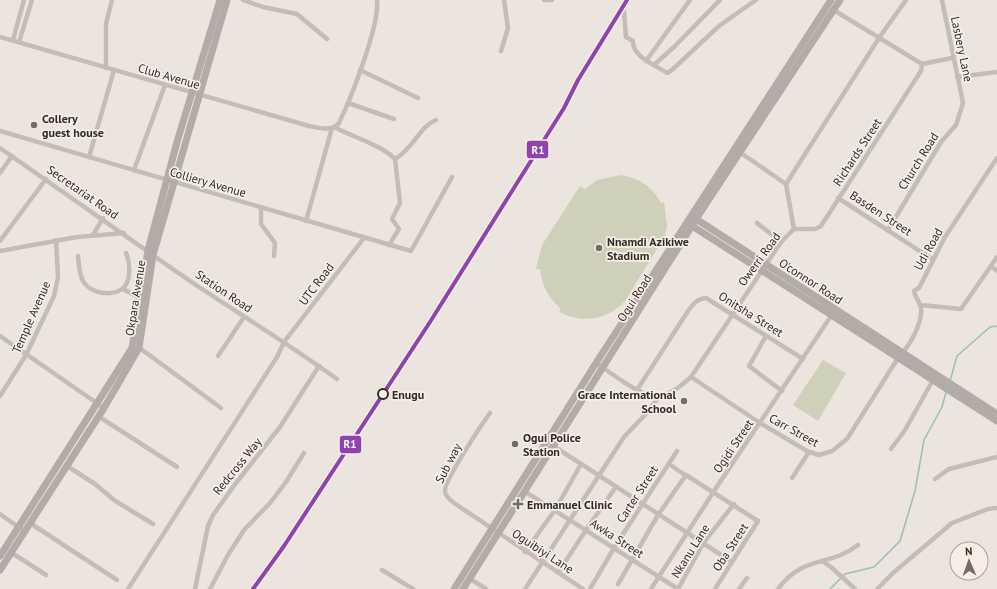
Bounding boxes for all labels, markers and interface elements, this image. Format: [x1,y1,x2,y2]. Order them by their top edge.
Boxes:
street label: Lasbery Lane [948,15,976,83]
street label: Club Avenue [136,60,202,92]
place label: Collery guest house [42,111,104,140]
street label: Richards Street [830,115,884,189]
marker: Collery guest house [29,120,39,130]
street label: Church Road [895,130,941,192]
line badge: R1 [526,140,549,159]
text: R1 [532,143,544,157]
street label: Secretariat Road [44,162,122,222]
street label: Colliery Avenue [168,164,248,200]
street label: Basden Street [847,187,915,239]
street label: Udi Road [910,225,946,273]
street label: Owerri Road [734,229,784,289]
place label: Nnamdi Azikiwe Stadium [607,234,689,263]
marker: Nnamdi Azikiwe Stadium [594,243,604,253]
street label: O'connor Road [776,255,846,307]
street label: Okpara Avenue [122,259,148,337]
street label: UTC Road [295,260,337,308]
street label: Station Road [193,267,255,315]
street label: Ogui Road [614,272,654,324]
street label: Temple Avenue [8,279,54,355]
street label: Onitsha Street [716,288,786,340]
place label: Enugu [392,387,424,402]
place label: Grace International School [578,387,676,416]
marker: Enugu [377,388,389,400]
marker: Grace International School [679,396,689,406]
street label: Carr Street [766,410,822,450]
street label: Ogidi Street [710,416,756,476]
place label: Ogui Police Station [523,430,581,459]
street label: Redcross Way [209,434,265,498]
line badge: R1 [339,435,362,454]
text: R1 [344,437,356,451]
marker: Ogui Police Station [510,439,520,449]
street label: Sub way [432,440,465,486]
street label: Carter Street [613,463,661,525]
place label: Emmanuel Clinic [527,497,612,512]
marker: Emmanuel Clinic [512,498,524,510]
street label: Awka Street [587,515,647,561]
street label: Oba Street [709,520,751,574]
street label: Nkanu Lane [668,521,712,581]
street label: Oguibiyi Lane [509,525,577,577]
north arrow [949,541,989,581]
text: N [965,544,973,558]

